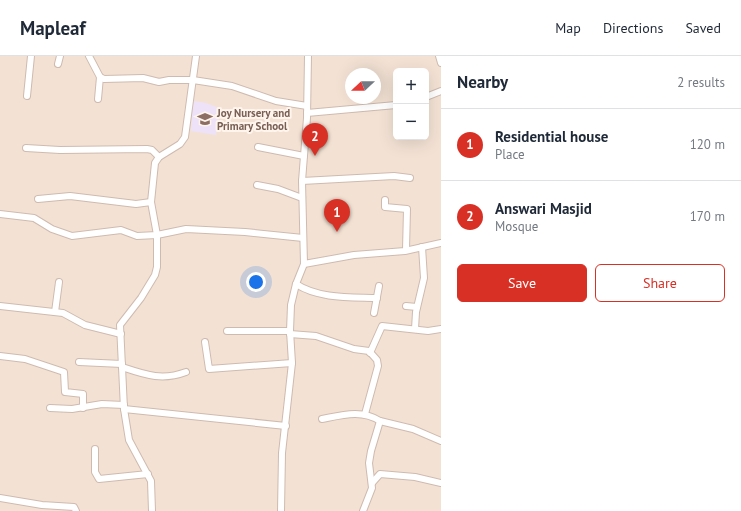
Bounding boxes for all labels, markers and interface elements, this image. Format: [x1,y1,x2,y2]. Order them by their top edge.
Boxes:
text: Mapleaf [20,16,86,40]
text: Map [555,19,581,37]
text: Directions [603,19,663,37]
text: Saved [685,19,721,37]
north arrow [345,68,381,104]
map controls [393,68,429,140]
button: + [393,68,429,104]
text: Nearby [457,71,508,93]
text: 2 results [677,74,725,91]
button: − [393,104,429,140]
place label: Joy Nursery and Primary School [216,106,290,133]
school or university icon: Joy Nursery and Primary School [196,110,214,128]
pin: 2 [302,123,328,156]
text: Residential house [495,127,608,146]
text: 1 [466,136,474,153]
text: 120 m [690,136,725,153]
text: Place [495,146,525,163]
pin: 1 [324,199,350,232]
text: Answari Masjid [495,199,592,218]
text: 2 [466,208,474,225]
text: 170 m [690,208,725,225]
text: Mosque [495,218,538,235]
button: Save [457,264,587,302]
button: Share [595,264,725,302]
your location [246,272,266,292]

